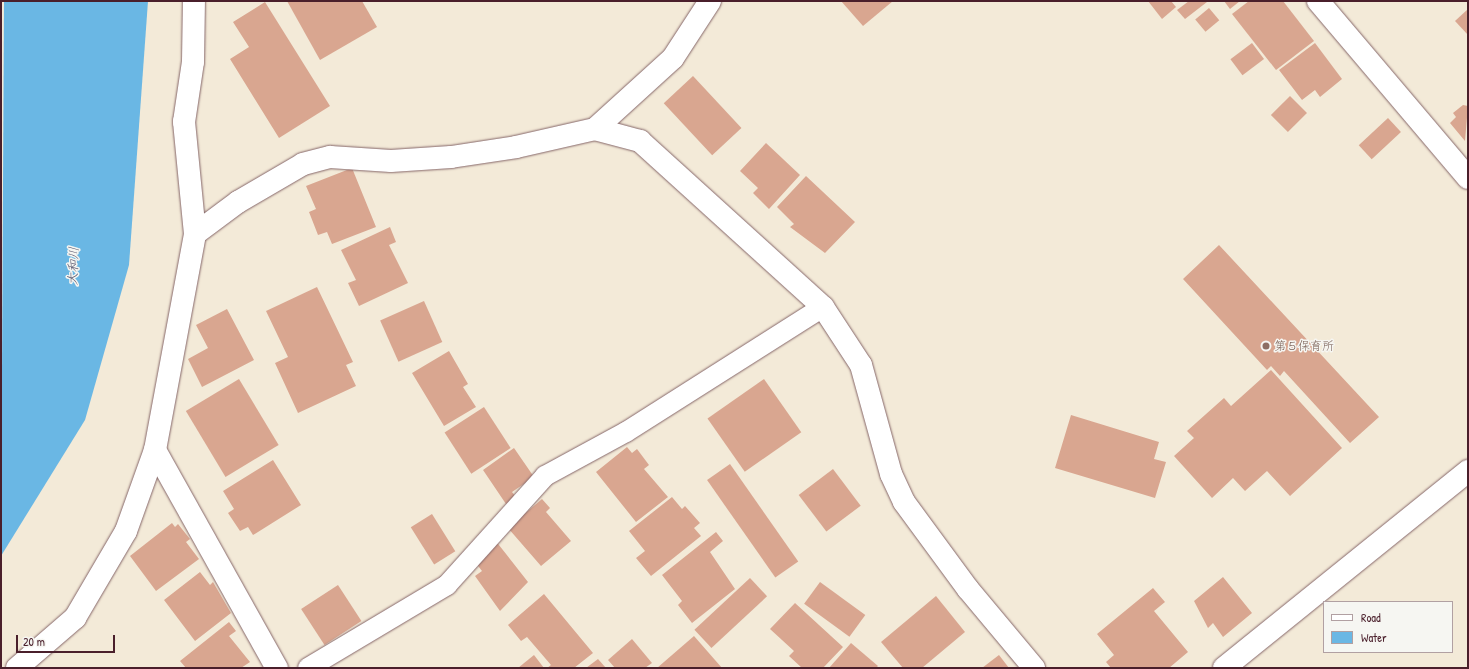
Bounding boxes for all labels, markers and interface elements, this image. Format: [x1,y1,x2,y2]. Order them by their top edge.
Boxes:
water label: 大和川 [65,246,81,286]
place label: 第５保育所 [1274,339,1334,353]
marker: 第５保育所 [1261,341,1271,351]
legend [1323,601,1453,653]
text: Road [1361,609,1381,626]
scale bar [18,627,117,653]
text: Water [1361,629,1387,646]
text: 20 m [23,633,45,650]

